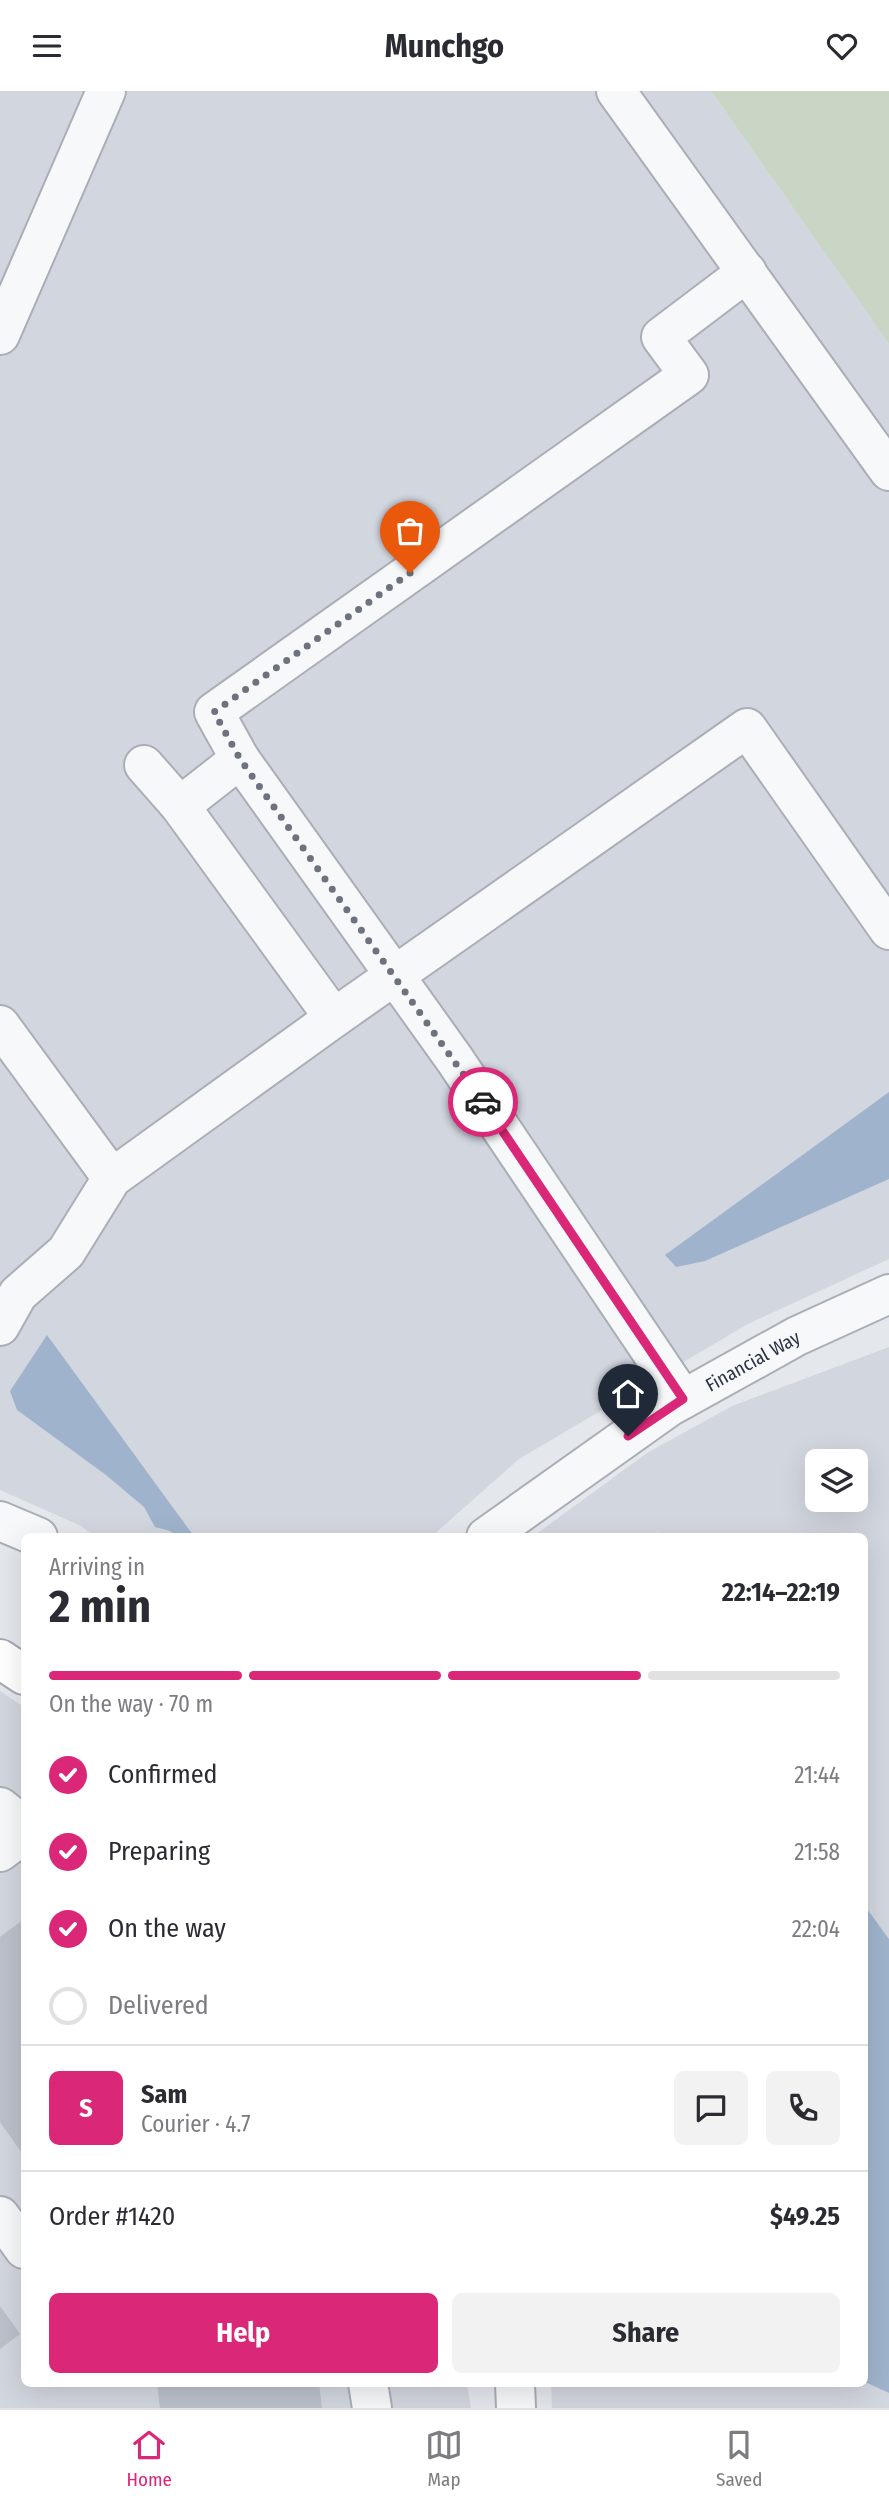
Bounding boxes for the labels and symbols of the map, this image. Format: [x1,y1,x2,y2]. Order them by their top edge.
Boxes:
pin [380,501,440,573]
courier [448,1067,518,1137]
street label: Financial Way [701,1325,805,1397]
pin [598,1364,658,1436]

